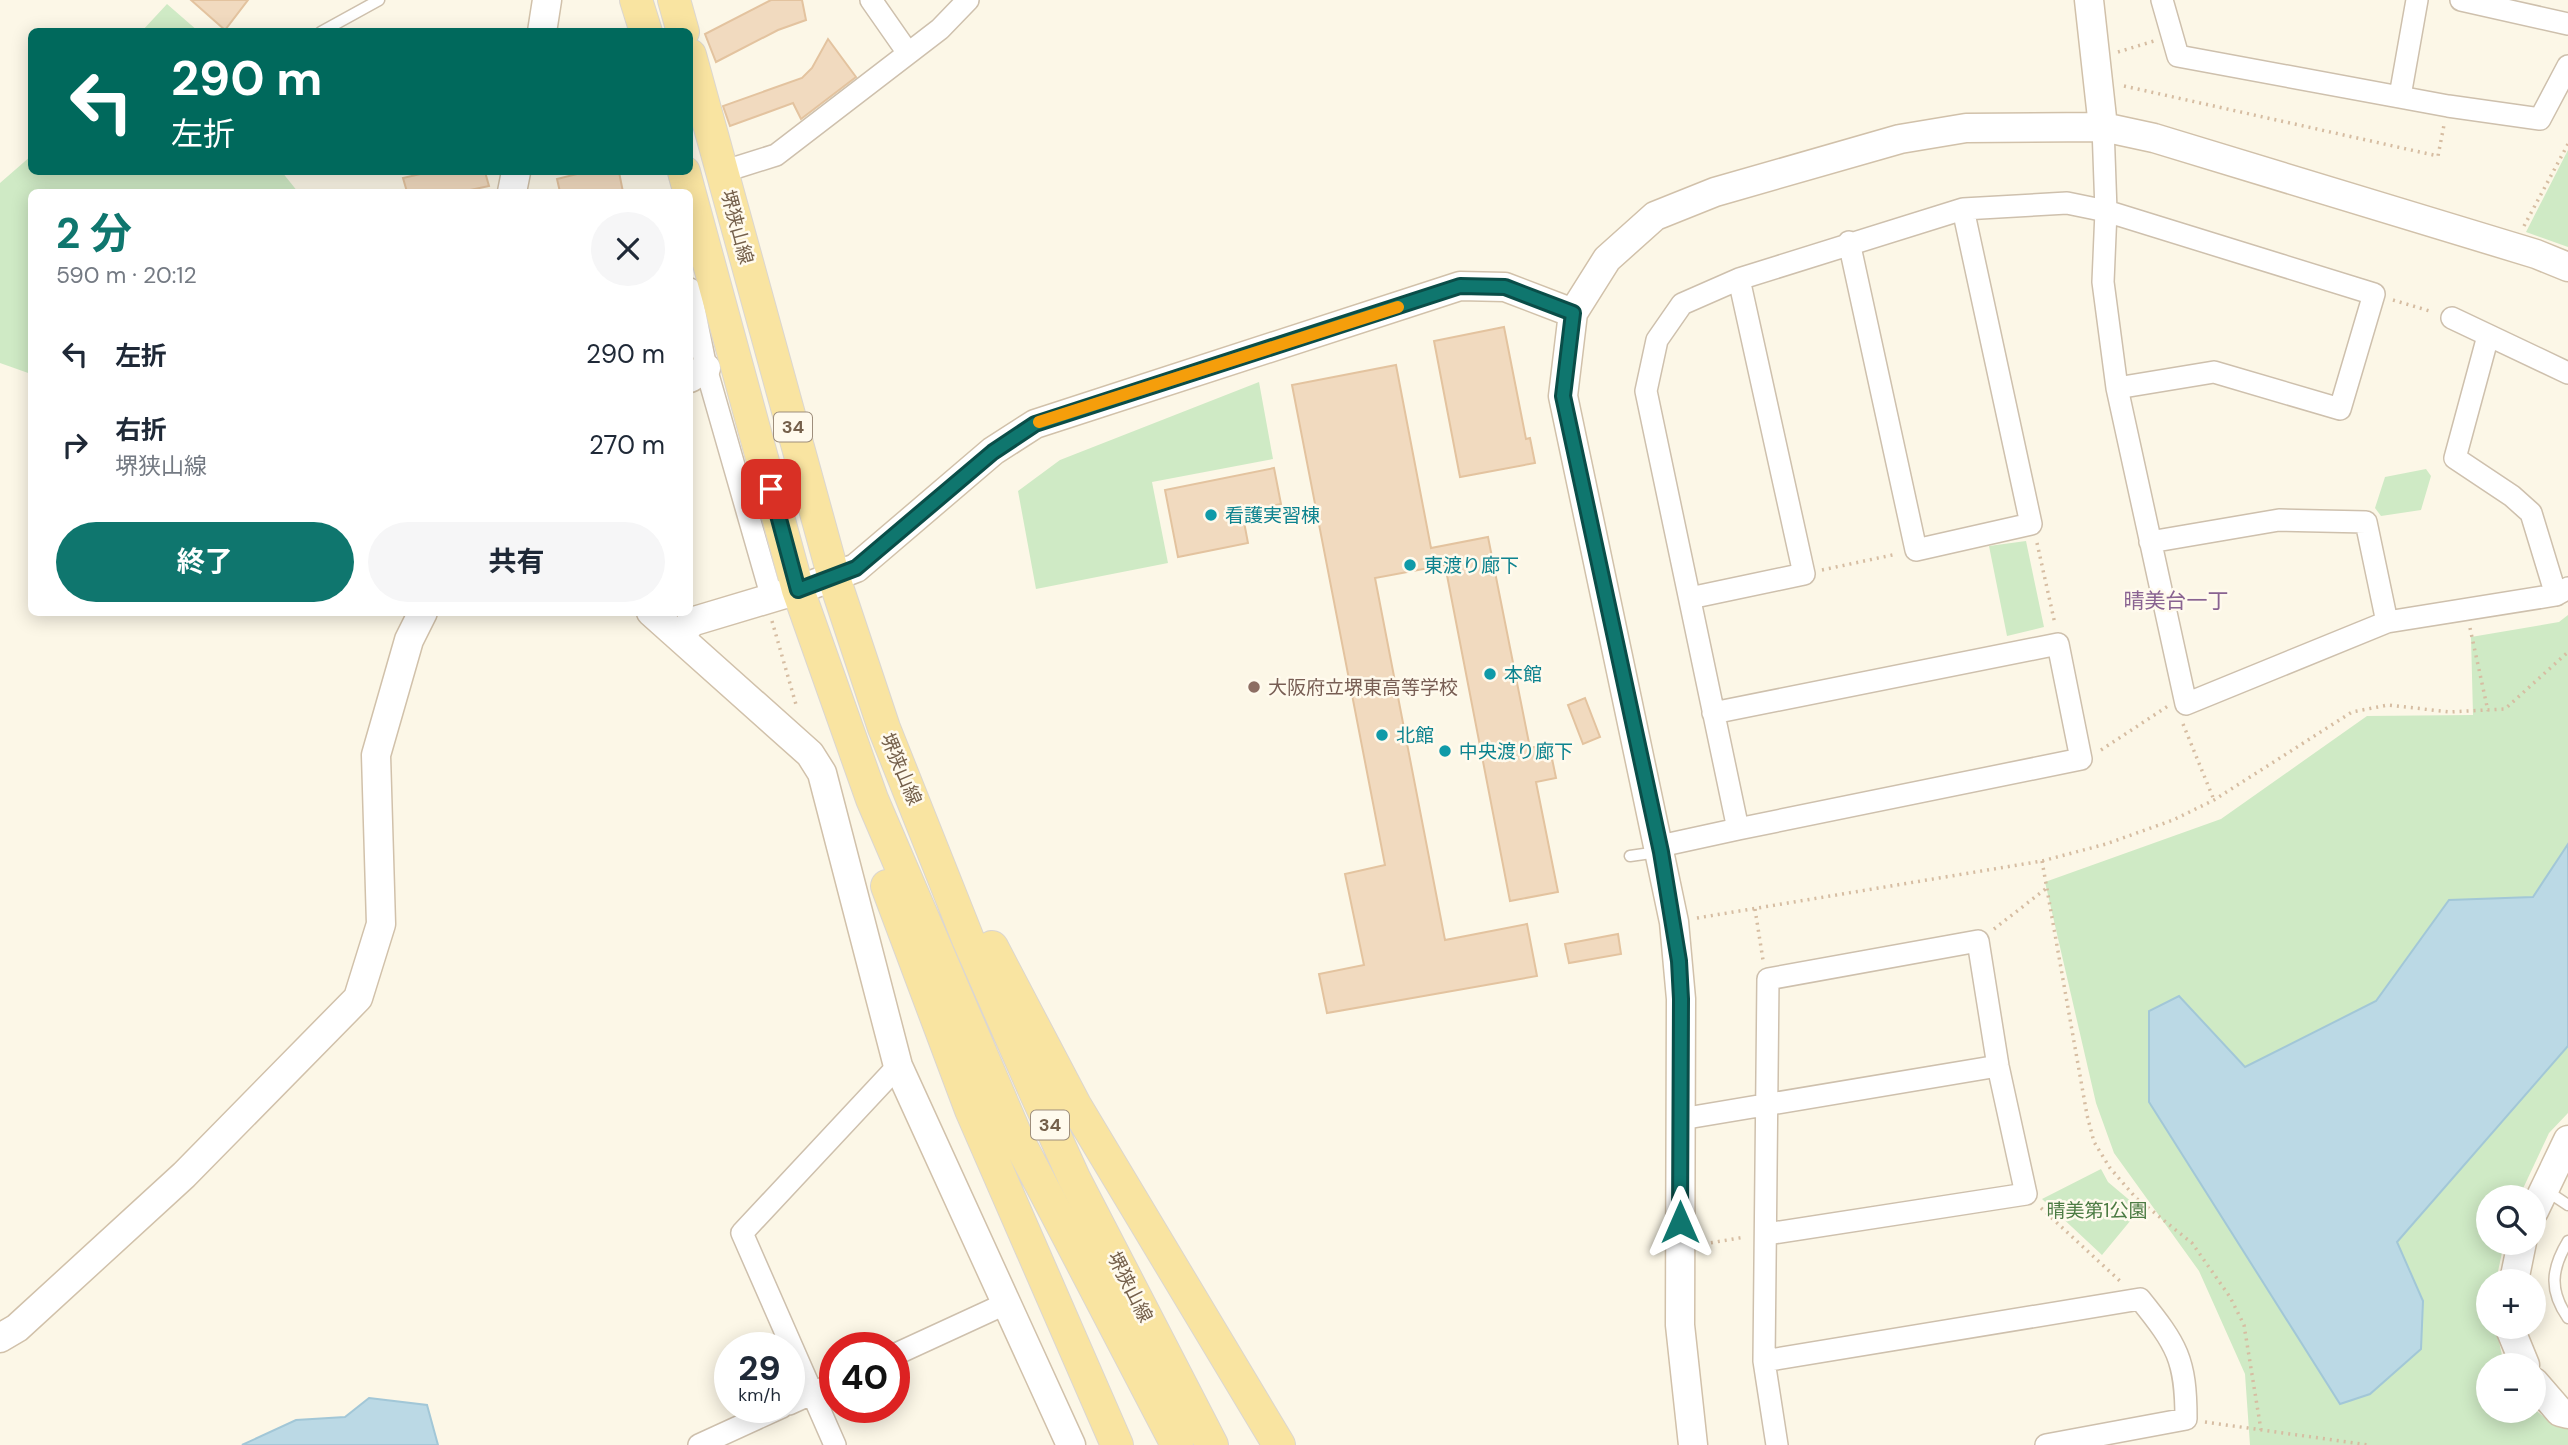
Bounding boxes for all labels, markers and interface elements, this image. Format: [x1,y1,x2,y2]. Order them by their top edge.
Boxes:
text: 290 m [171,46,322,110]
icon: left [56,56,147,147]
text: 左折 [171,113,235,155]
street label: 堺狭山線 [715,187,759,267]
text: 2 分 [56,206,132,261]
button: close [591,212,665,286]
text: 590 m · 20:12 [56,260,197,290]
icon: left [56,335,94,373]
text: 290 m [586,337,665,371]
text: 左折 [115,339,167,373]
road number: 34 [774,412,812,442]
text: 右折 [115,413,167,447]
icon: right [56,426,94,464]
text: 270 m [589,428,665,462]
text: 堺狭山線 [115,451,207,481]
pin [741,459,801,519]
icon: arrive [752,470,790,508]
place label: 看護実習棟 [1225,503,1320,528]
marker: 看護実習棟 [1203,507,1219,523]
button: 終了 [56,522,354,602]
button: 共有 [368,522,665,602]
place label: 東渡り廊下 [1424,553,1519,578]
marker: 東渡り廊下 [1402,557,1418,573]
district label: 晴美台一丁 [2124,587,2229,615]
place label: 本館 [1504,662,1542,687]
marker: 本館 [1482,666,1498,682]
place label: 大阪府立堺東高等学校 [1268,675,1458,700]
marker: 大阪府立堺東高等学校 [1246,679,1262,695]
place label: 北館 [1396,723,1434,748]
marker: 北館 [1374,727,1390,743]
street label: 堺狭山線 [875,729,927,809]
place label: 中央渡り廊下 [1459,739,1573,764]
marker: 中央渡り廊下 [1437,743,1453,759]
road number: 34 [1031,1110,1069,1140]
position arrow [1643,1185,1717,1259]
map controls [2476,1185,2546,1423]
button: search [2476,1185,2546,1255]
park label: 晴美第1公園 [2047,1198,2147,1223]
street label: 堺狭山線 [1102,1247,1158,1327]
button: + [2476,1269,2546,1339]
speed limit sign: 40 [819,1332,910,1423]
text: 29 [738,1345,781,1391]
button: − [2476,1353,2546,1423]
text: km/h [738,1383,781,1407]

